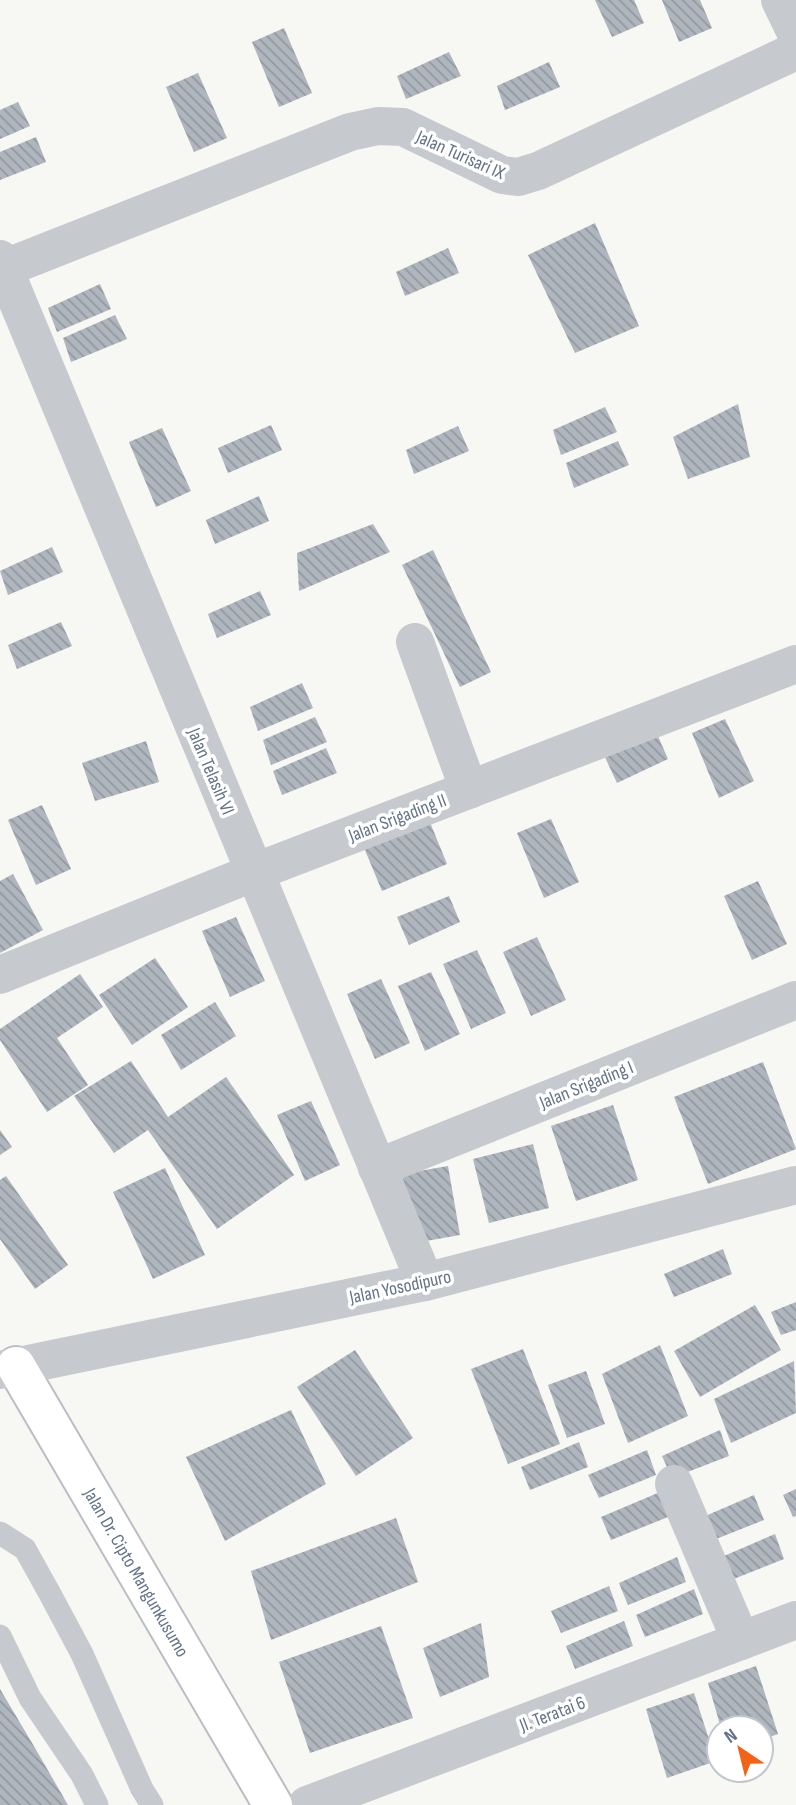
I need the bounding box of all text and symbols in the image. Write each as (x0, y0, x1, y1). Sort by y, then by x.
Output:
street label: Jalan Turisari IX (412, 125, 508, 185)
street label: Jalan Telasih VI (182, 724, 239, 818)
street label: Jalan Srigading II (344, 789, 450, 848)
street label: Jalan Srigading I (535, 1056, 637, 1115)
street label: Jalan Yosodipuro (347, 1266, 453, 1310)
street label: Jalan Dr. Cipto Mangunkusumo (77, 1483, 193, 1661)
street label: Jl. Teratai 6 (516, 1691, 589, 1738)
north arrow (705, 1714, 775, 1784)
text: N (720, 1724, 742, 1749)

